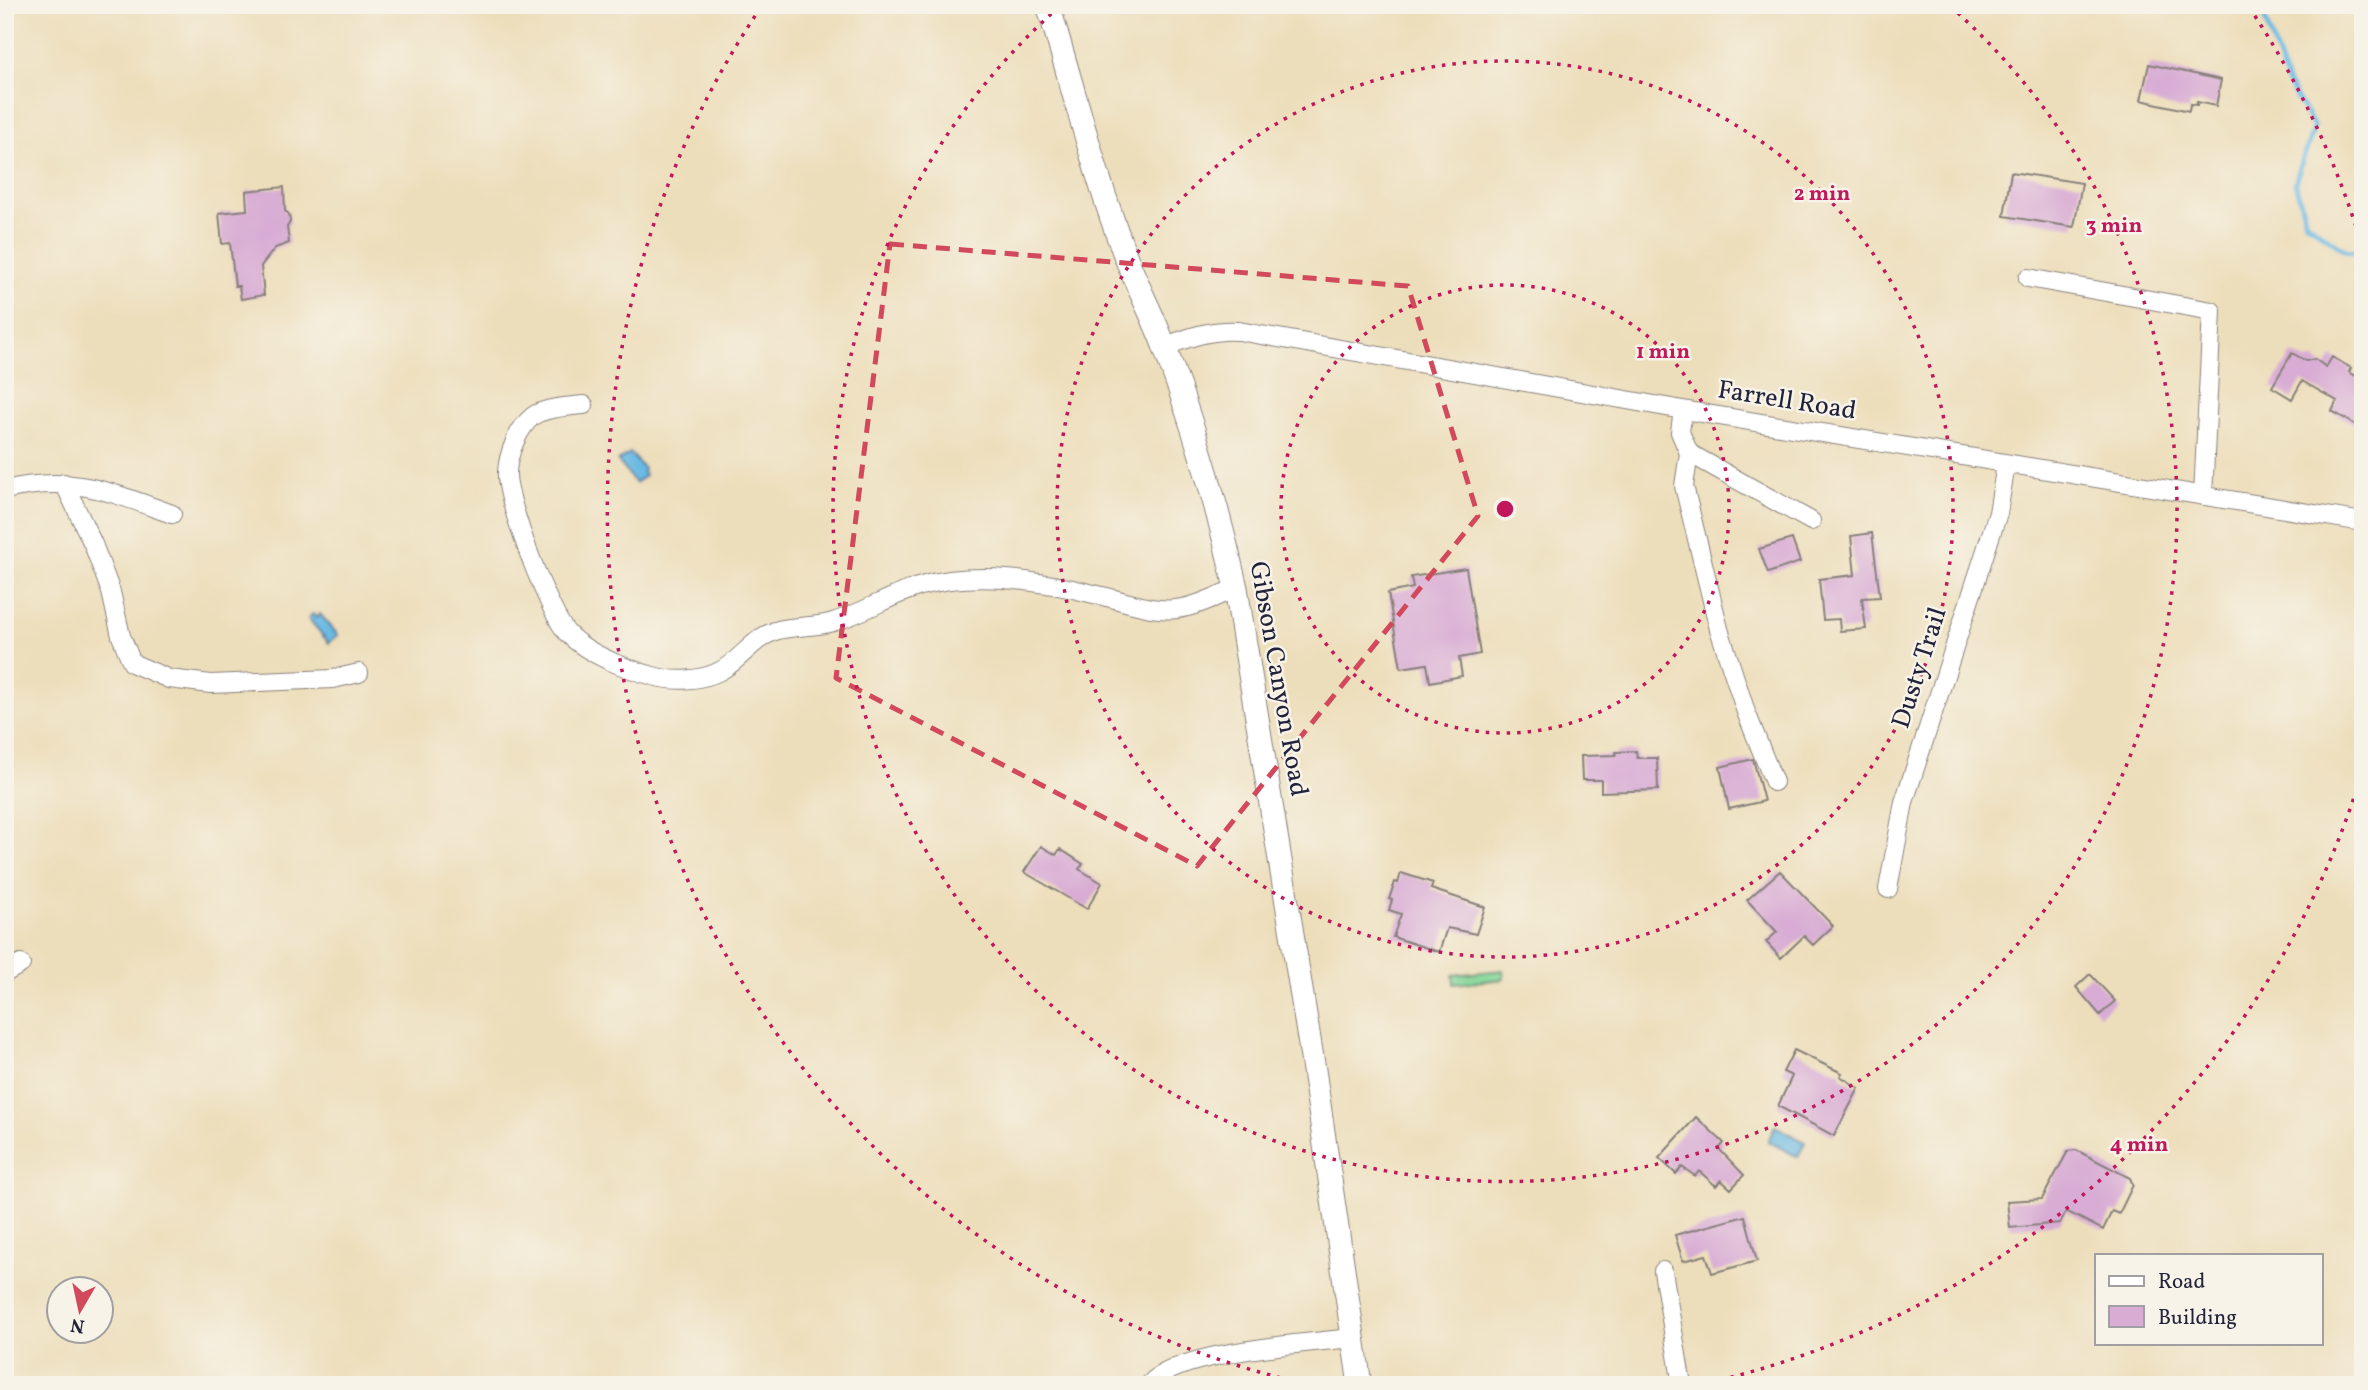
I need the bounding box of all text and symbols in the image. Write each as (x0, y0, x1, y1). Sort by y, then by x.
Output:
text: 2 min (1794, 180, 1850, 209)
text: 3 min (2086, 212, 2142, 241)
text: 1 min (1636, 338, 1690, 367)
street label: Farrell Road (1715, 372, 1859, 430)
centre of rings (1493, 497, 1517, 521)
street label: Gibson Canyon Road (1240, 559, 1316, 799)
street label: Dusty Trail (1884, 603, 1956, 733)
text: 4 min (2110, 1131, 2168, 1160)
legend (2095, 1254, 2322, 1344)
text: Road (2158, 1268, 2205, 1297)
north arrow (46, 1274, 116, 1344)
text: Building (2158, 1304, 2237, 1333)
text: N (69, 1311, 87, 1339)

